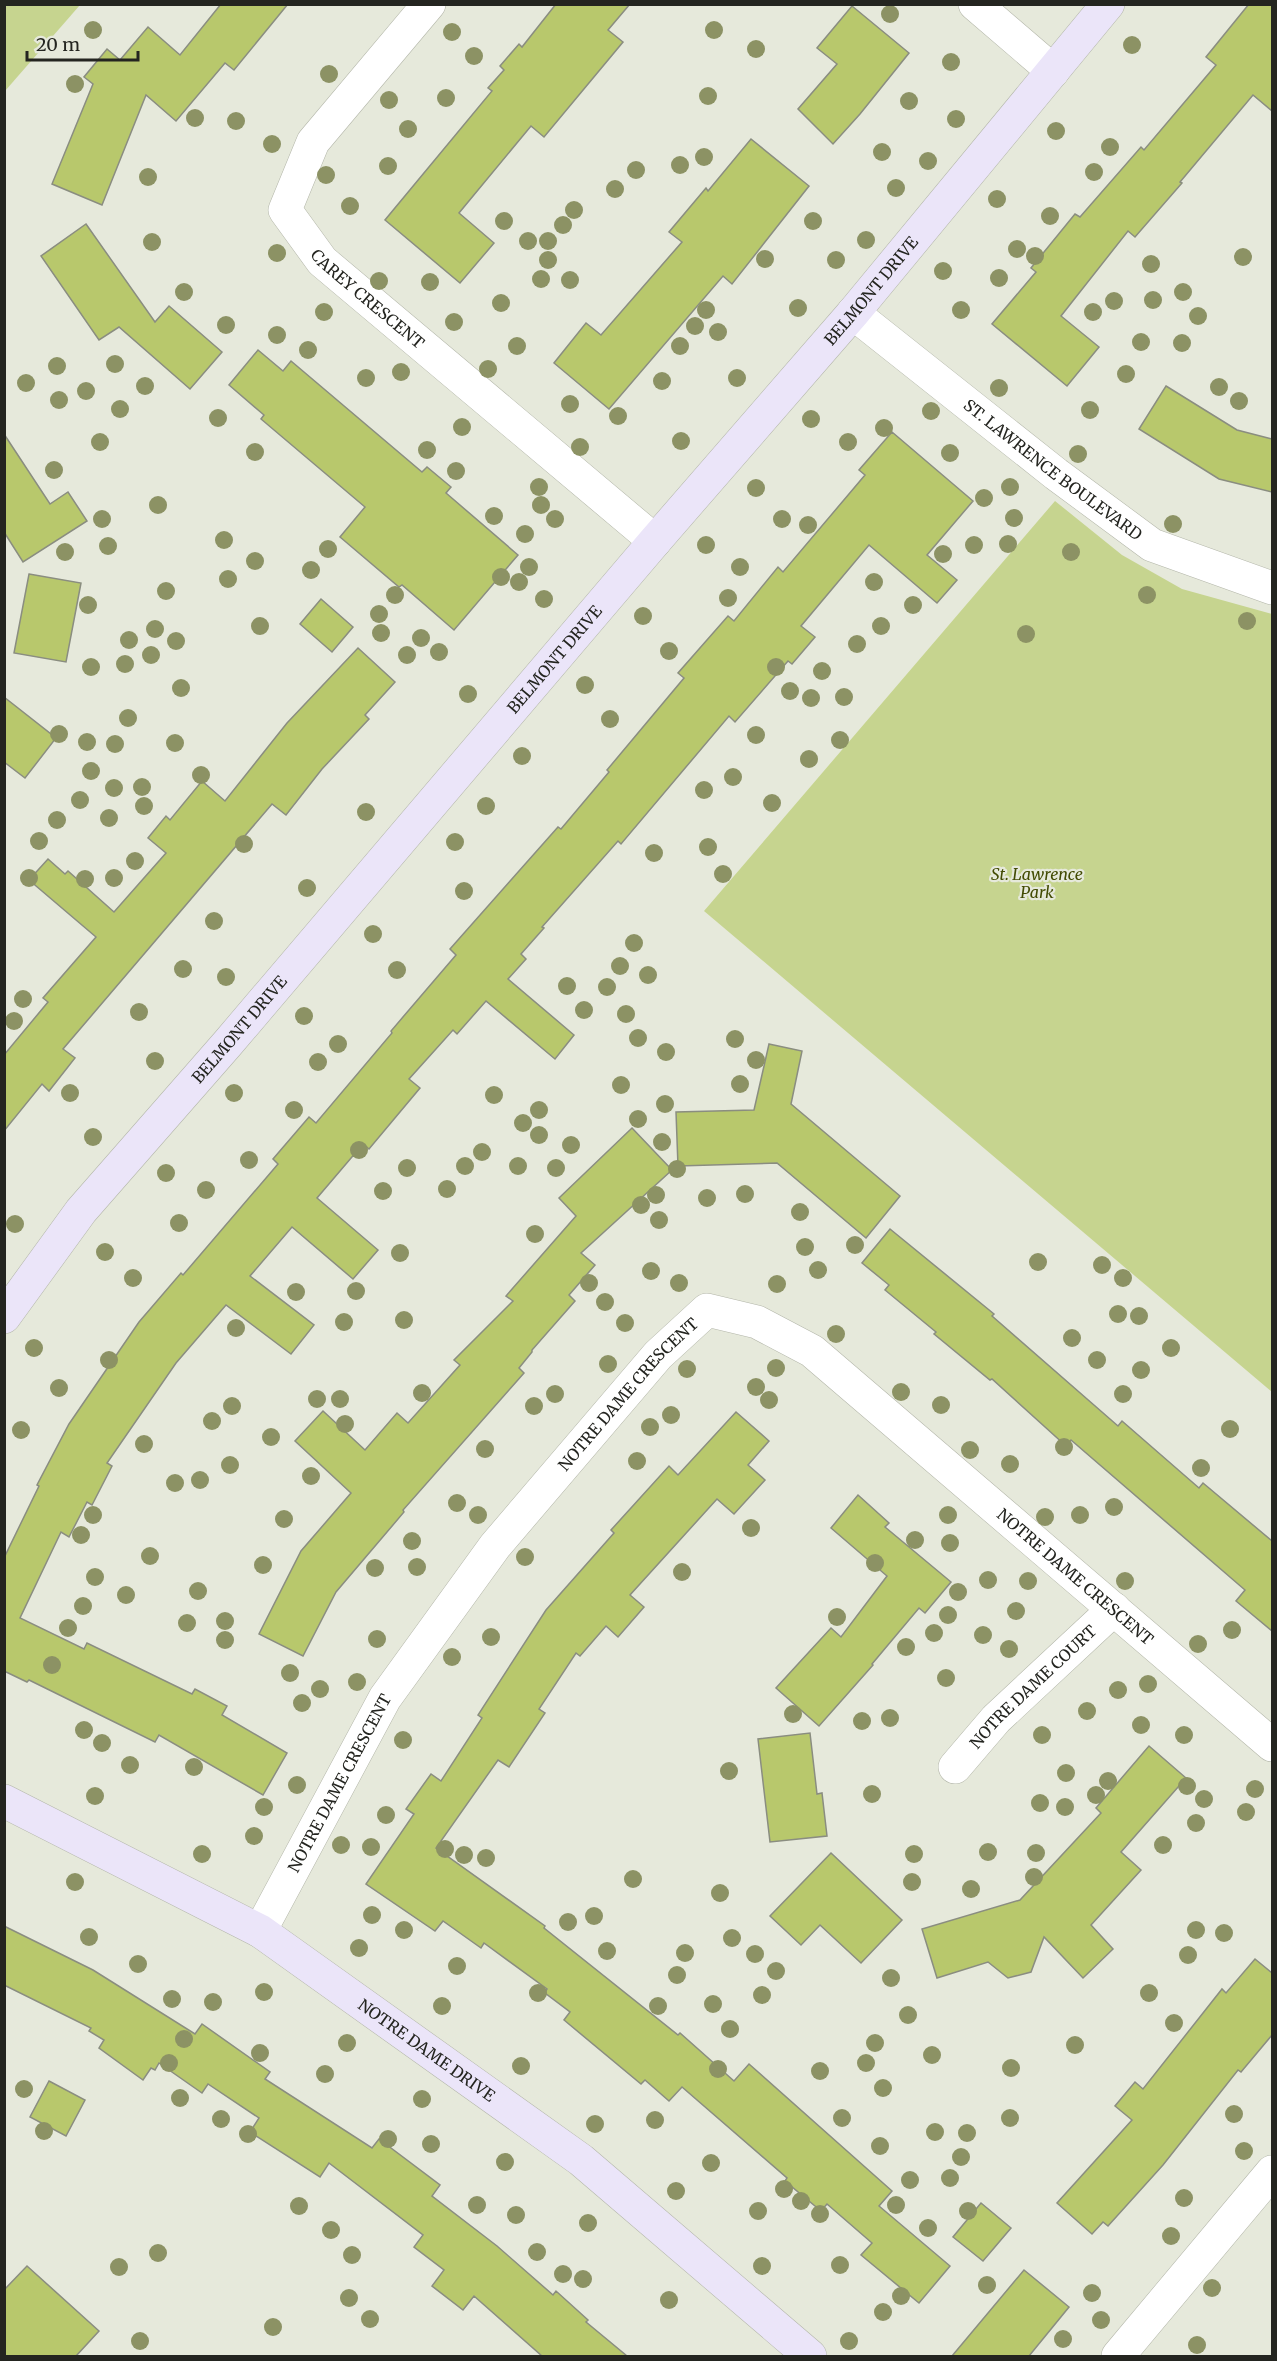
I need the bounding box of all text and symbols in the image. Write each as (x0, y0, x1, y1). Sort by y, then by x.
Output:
scale bar (27, 24, 138, 62)
text: 20 m (36, 33, 80, 56)
street label: BELMONT DRIVE (820, 232, 923, 349)
street label: CAREY CRESCENT (307, 245, 429, 353)
street label: ST. LAWRENCE BOULEVARD (960, 395, 1146, 544)
street label: BELMONT DRIVE (503, 601, 606, 717)
park label: St. Lawrence Park (991, 864, 1083, 902)
street label: BELMONT DRIVE (188, 971, 292, 1087)
street label: NOTRE DAME CRESCENT (554, 1313, 702, 1475)
street label: NOTRE DAME CRESCENT (993, 1504, 1158, 1649)
street label: NOTRE DAME COURT (965, 1621, 1100, 1753)
street label: NOTRE DAME CRESCENT (283, 1690, 395, 1876)
street label: NOTRE DAME DRIVE (354, 1994, 500, 2106)

